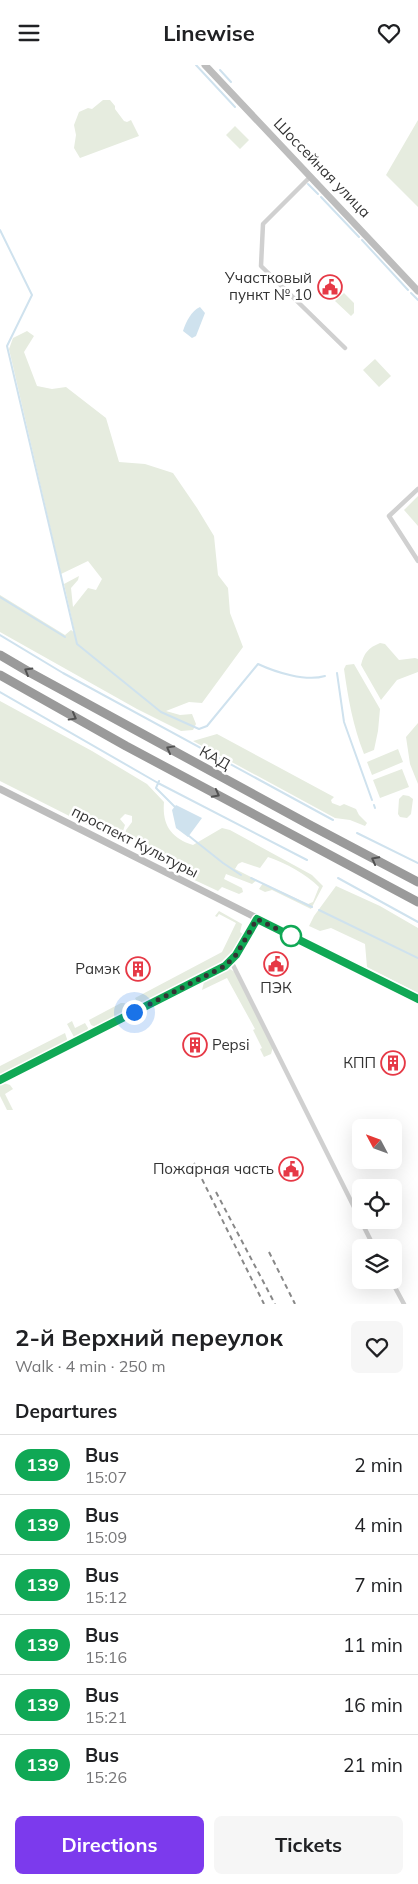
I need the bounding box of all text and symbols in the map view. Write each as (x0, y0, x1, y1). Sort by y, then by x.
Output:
icon: menu (15, 19, 43, 47)
text: Linewise (163, 19, 255, 47)
icon: heart (375, 19, 403, 47)
street label: Шоссейная улица (270, 114, 375, 221)
place label: Участковый пункт № 10 (224, 268, 312, 304)
public building icon: Участковый пункт № 10 (317, 274, 343, 300)
one-way arrow (24, 668, 33, 678)
one-way arrow (67, 711, 76, 721)
street label: КАД (196, 741, 234, 774)
one-way arrow (166, 746, 175, 756)
one-way arrow (210, 788, 219, 798)
street label: проспект Культуры (69, 801, 202, 882)
one-way arrow (371, 856, 380, 866)
unlabelled marker (280, 925, 302, 947)
public building icon: ПЭК (263, 951, 289, 977)
building icon: Рамэк (125, 956, 151, 982)
place label: Рамэк (75, 959, 121, 978)
place label: ПЭК (260, 978, 292, 997)
your location (122, 1000, 147, 1025)
building icon: Pepsi (182, 1032, 208, 1058)
place label: Pepsi (212, 1035, 250, 1054)
building icon: КПП (380, 1050, 406, 1076)
place label: КПП (343, 1053, 376, 1072)
north arrow (352, 1119, 402, 1169)
map controls (352, 1119, 402, 1289)
public building icon: Пожарная часть (278, 1156, 304, 1182)
place label: Пожарная часть (153, 1159, 274, 1178)
button: locate (352, 1179, 402, 1229)
button: layers (352, 1239, 402, 1289)
button: heart (351, 1321, 403, 1373)
text: 2-й Верхний переулок (15, 1322, 283, 1352)
text: Walk · 4 min · 250 m (15, 1356, 166, 1376)
text: Departures (15, 1399, 117, 1423)
text: Bus (85, 1443, 119, 1467)
text: 139 (26, 1453, 59, 1476)
text: 2 min (354, 1453, 403, 1477)
text: 15:07 (85, 1467, 127, 1487)
text: Bus (85, 1503, 119, 1527)
text: 139 (26, 1513, 59, 1536)
text: 4 min (354, 1513, 403, 1537)
text: 15:09 (85, 1527, 127, 1547)
text: Bus (85, 1563, 119, 1587)
text: 139 (26, 1573, 59, 1596)
text: 7 min (354, 1573, 403, 1597)
text: 15:12 (85, 1587, 127, 1607)
text: Bus (85, 1623, 119, 1647)
text: 139 (26, 1633, 59, 1656)
text: 11 min (343, 1633, 403, 1657)
text: 15:16 (85, 1647, 127, 1667)
text: Bus (85, 1683, 119, 1707)
text: 139 (26, 1693, 59, 1716)
text: 16 min (343, 1693, 403, 1717)
text: 15:21 (85, 1707, 127, 1727)
text: Bus (85, 1743, 119, 1767)
text: 139 (26, 1753, 59, 1776)
text: 21 min (343, 1753, 403, 1777)
text: 15:26 (85, 1767, 127, 1787)
button: Directions (15, 1816, 204, 1874)
button: Tickets (214, 1816, 403, 1874)

